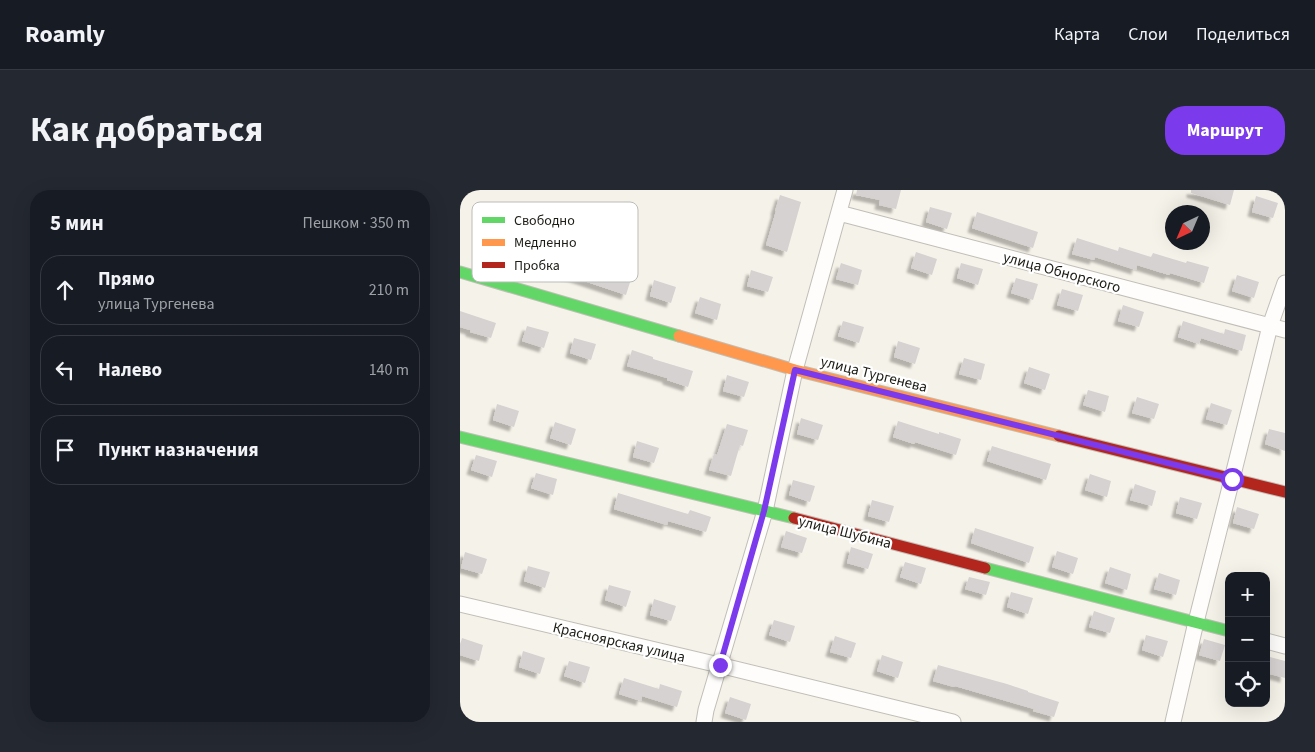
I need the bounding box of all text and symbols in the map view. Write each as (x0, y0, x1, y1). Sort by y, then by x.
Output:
text: Roamly (25, 17, 105, 52)
text: Карта (1054, 22, 1100, 47)
text: Слои (1128, 22, 1168, 47)
text: Поделиться (1196, 22, 1290, 47)
text: Как добраться (30, 105, 263, 155)
button: Маршрут (1165, 106, 1285, 155)
legend (472, 202, 638, 282)
north arrow (1165, 205, 1210, 250)
text: 5 мин (50, 208, 104, 238)
text: Свободно (514, 211, 575, 231)
text: Пешком · 350 m (303, 212, 410, 234)
text: Медленно (514, 233, 577, 253)
street label: улица Обнорского (1001, 247, 1123, 298)
text: Пробка (514, 256, 560, 276)
text: Прямо (98, 266, 155, 293)
icon: ahead (51, 276, 79, 304)
text: 210 m (369, 279, 409, 301)
text: улица Тургенева (98, 293, 215, 315)
street label: улица Тургенева (818, 351, 929, 398)
icon: left (51, 356, 79, 384)
text: Налево (98, 357, 162, 384)
text: 140 m (369, 359, 409, 381)
icon: arrive (51, 436, 79, 464)
text: Пункт назначения (98, 437, 259, 464)
route start (1221, 468, 1244, 491)
street label: улица Шубина (796, 511, 894, 554)
map controls (1225, 572, 1270, 707)
button: + (1225, 572, 1270, 617)
street label: Красноярская улица (551, 617, 687, 668)
button: − (1225, 617, 1270, 662)
route end (709, 654, 732, 677)
button: locate (1225, 662, 1270, 707)

